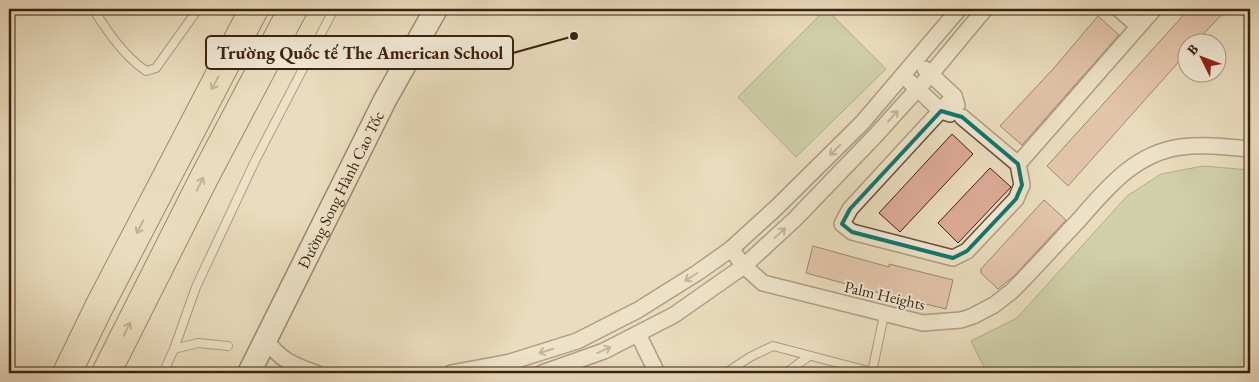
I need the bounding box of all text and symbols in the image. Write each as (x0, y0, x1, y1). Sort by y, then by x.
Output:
north arrow (1176, 32, 1226, 82)
callout: Trường Quốc tế The American School (206, 36, 513, 69)
text: B (1183, 40, 1202, 59)
text: Trường Quốc tế The American School (217, 41, 503, 64)
one-way arrow (210, 75, 219, 90)
street label: Đường Song Hành Cao Tốc (293, 107, 389, 272)
one-way arrow (887, 110, 899, 123)
one-way arrow (828, 144, 841, 156)
one-way arrow (195, 177, 205, 192)
one-way arrow (135, 219, 144, 234)
one-way arrow (773, 227, 786, 239)
one-way arrow (684, 272, 698, 282)
street label: Palm Heights (842, 276, 927, 315)
one-way arrow (122, 322, 132, 337)
one-way arrow (596, 345, 611, 355)
one-way arrow (539, 346, 555, 356)

